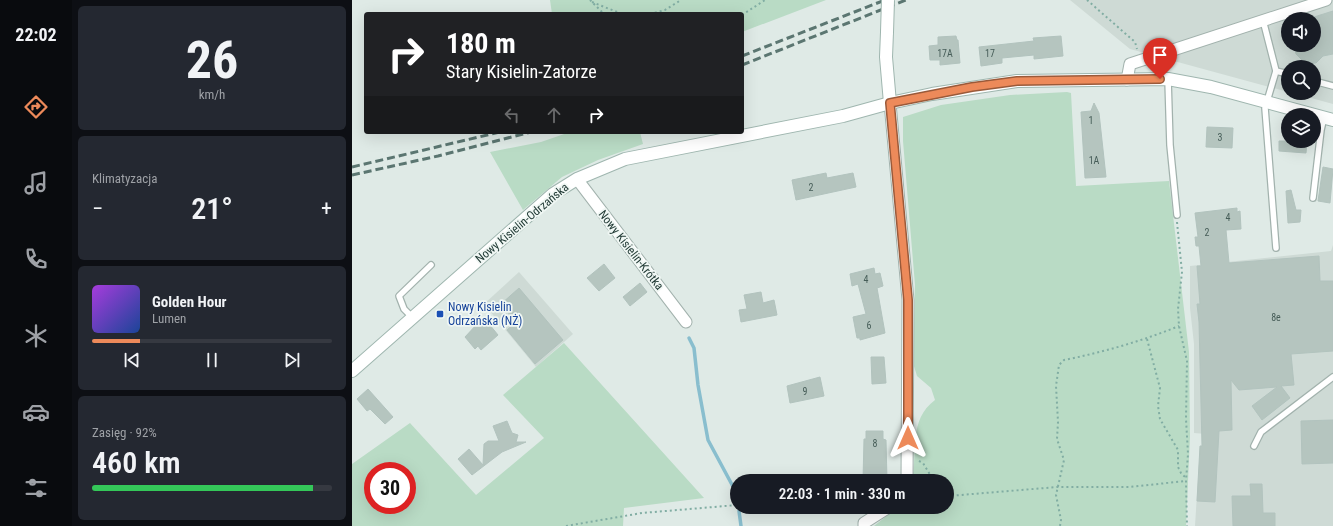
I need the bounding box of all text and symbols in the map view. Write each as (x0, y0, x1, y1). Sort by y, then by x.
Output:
map controls (1281, 12, 1321, 148)
button: sound (1281, 12, 1321, 52)
text: 22:02 (15, 24, 57, 45)
text: 180 m (446, 27, 516, 60)
icon: right (380, 28, 432, 80)
text: 26 (186, 30, 238, 91)
pin (1143, 38, 1177, 79)
icon: arrive (1149, 44, 1171, 66)
house number: 17A (937, 48, 953, 59)
house number: 17 (985, 48, 995, 59)
button: search (1281, 60, 1321, 100)
text: Stary Kisielin-Zatorze (446, 61, 597, 82)
text: km/h (199, 87, 225, 102)
icon: directions (22, 93, 50, 121)
icon: left (501, 104, 523, 126)
icon: ahead (543, 104, 565, 126)
icon: right (585, 104, 607, 126)
button: layers (1281, 108, 1321, 148)
house number: 1 (1089, 115, 1093, 126)
house number: 3 (1218, 132, 1223, 143)
house number: 1A (1089, 155, 1100, 166)
icon: music (22, 169, 50, 197)
text: Klimatyzacja (92, 171, 157, 186)
street label: Nowy Kisielin-Odrzańska (473, 180, 571, 266)
house number: 2 (809, 182, 814, 193)
text: 21° (191, 191, 233, 226)
text: − (92, 196, 103, 221)
text: + (321, 196, 332, 221)
street label: Nowy Kisielin-Krótka (596, 207, 667, 293)
house number: 4 (1226, 212, 1231, 223)
house number: 2 (1205, 227, 1210, 238)
icon: phone (22, 245, 50, 273)
house number: 4 (864, 274, 869, 285)
text: Golden Hour (152, 293, 227, 311)
place label: Nowy Kisielin Odrzańska (NŻ) (448, 300, 522, 328)
marker: Nowy Kisielin Odrzańska (NŻ) (435, 309, 445, 319)
text: Lumen (152, 311, 186, 326)
house number: 8e (1271, 312, 1281, 323)
house number: 6 (867, 320, 872, 331)
icon: climate (22, 322, 50, 350)
icon: previous (121, 349, 143, 371)
icon: pause (201, 349, 223, 371)
icon: next (281, 349, 303, 371)
house number: 9 (803, 386, 808, 397)
icon: car (22, 398, 50, 426)
position arrow (887, 417, 929, 459)
text: Zasięg · 92% (92, 425, 157, 440)
house number: 8 (873, 438, 878, 449)
text: 460 km (92, 445, 181, 480)
speed limit sign: 30 (364, 462, 416, 514)
icon: filters (22, 474, 50, 502)
text: 22:03 · 1 min · 330 m (779, 485, 905, 503)

